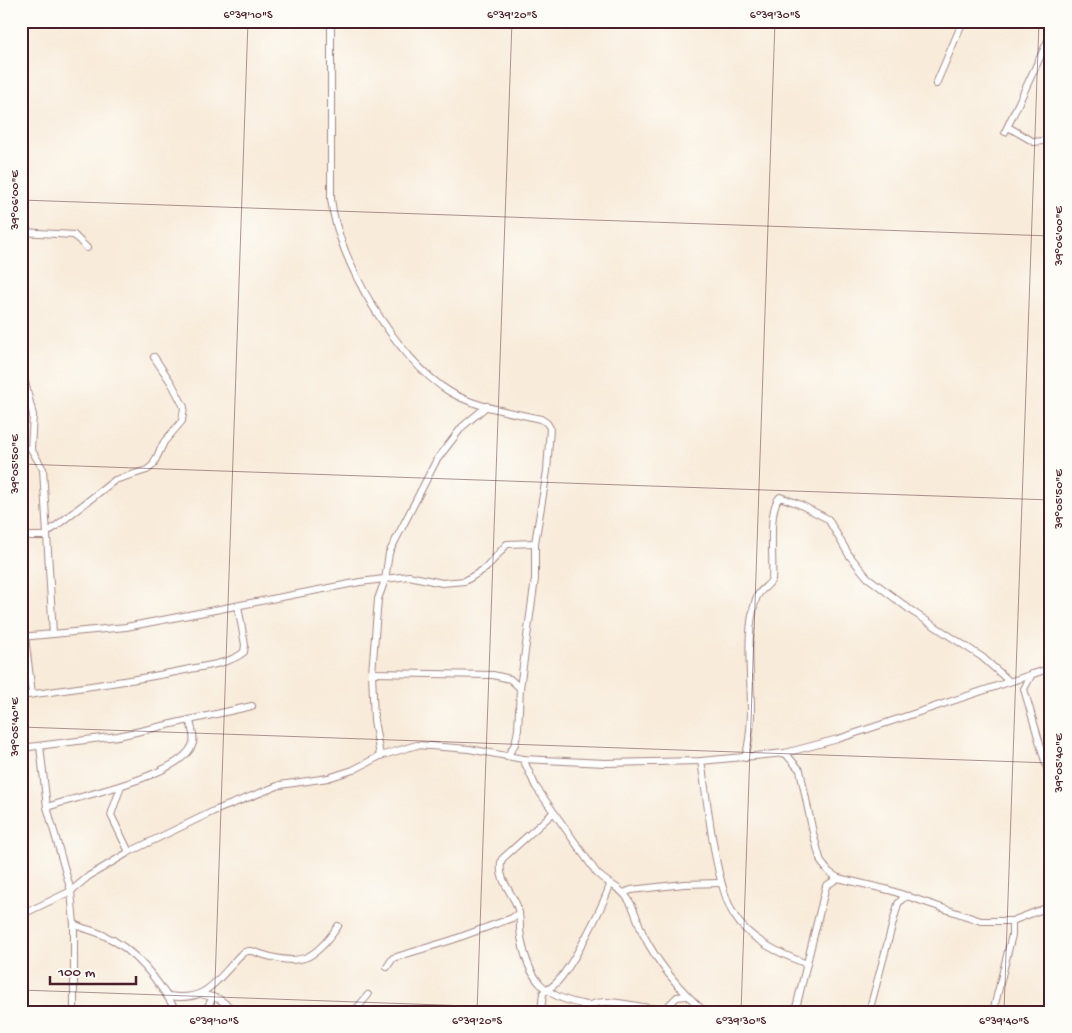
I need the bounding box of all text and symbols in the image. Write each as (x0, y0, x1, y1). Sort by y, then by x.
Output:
text: 6°39'10"S (224, 9, 273, 23)
text: 6°39'20"S (487, 9, 537, 23)
text: 6°39'30"S (750, 9, 801, 23)
text: 39°06'00"E (9, 170, 23, 231)
text: 39°06'00"E (1053, 206, 1067, 267)
text: 39°05'50"E (9, 434, 23, 495)
text: 39°05'50"E (1053, 469, 1067, 530)
text: 39°05'40"E (9, 697, 23, 757)
text: 39°05'40"E (1053, 733, 1067, 793)
scale bar (50, 953, 136, 985)
text: 100 m (57, 964, 96, 982)
text: 6°39'10"S (190, 1015, 239, 1029)
text: 6°39'20"S (452, 1015, 502, 1029)
text: 6°39'30"S (716, 1015, 767, 1029)
text: 6°39'40"S (979, 1015, 1029, 1029)

